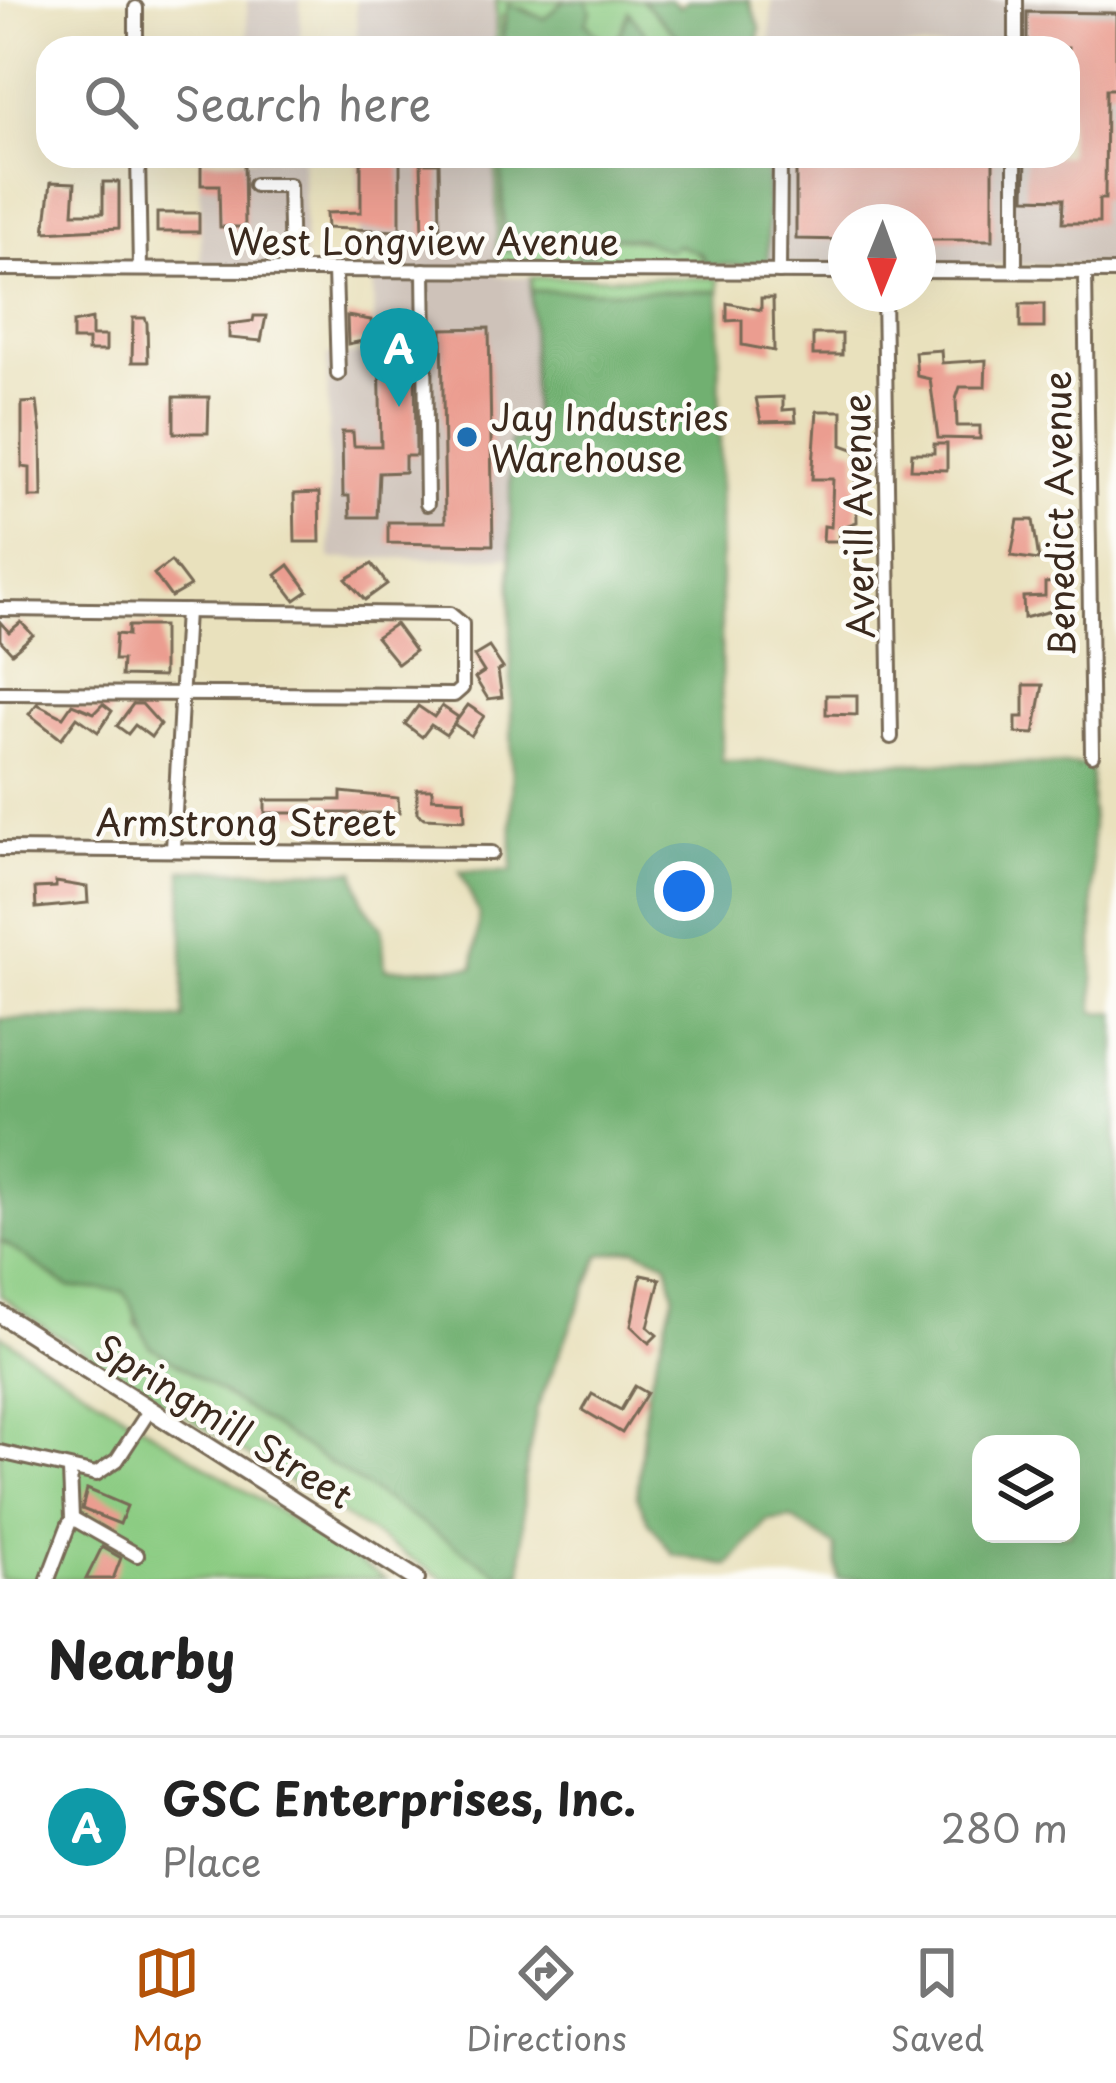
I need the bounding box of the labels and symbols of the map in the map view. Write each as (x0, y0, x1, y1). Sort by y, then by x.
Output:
north arrow (828, 204, 936, 312)
street label: West Longview Avenue (227, 213, 619, 267)
pin: A (360, 308, 438, 407)
street label: Benedict Avenue (1029, 370, 1087, 658)
place label: Jay Industries Warehouse (491, 389, 729, 484)
street label: Averill Avenue (828, 393, 886, 639)
marker: Jay Industries Warehouse (454, 424, 480, 450)
street label: Armstrong Street (96, 794, 397, 848)
your location (654, 861, 714, 921)
street label: Springmill Street (86, 1319, 364, 1521)

